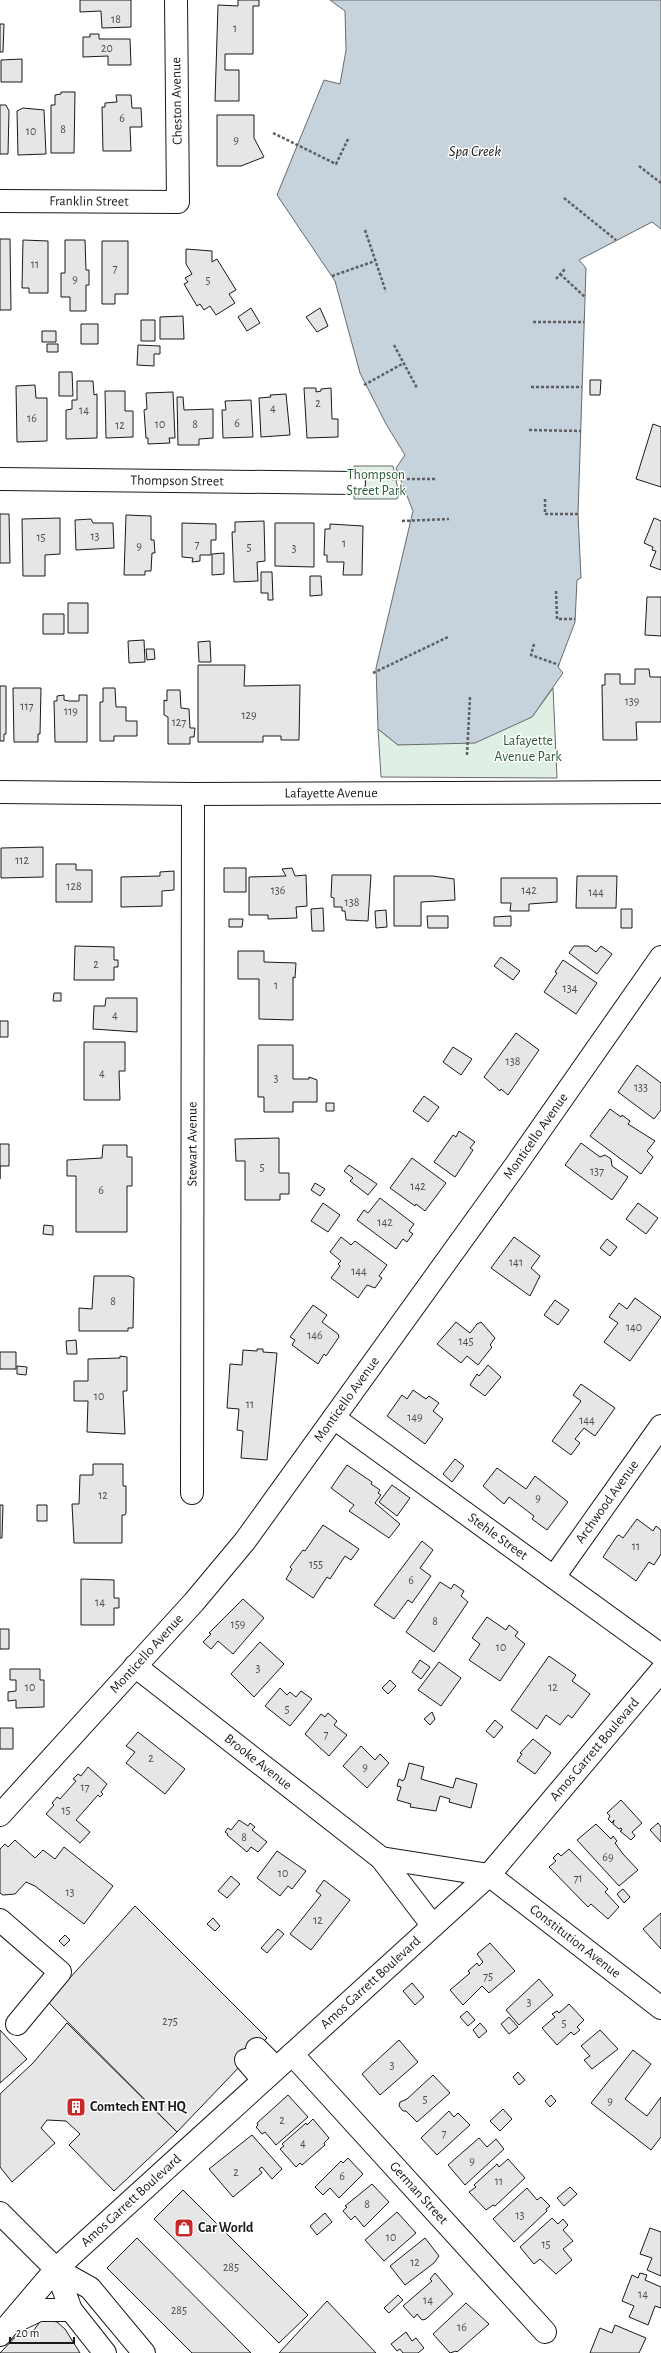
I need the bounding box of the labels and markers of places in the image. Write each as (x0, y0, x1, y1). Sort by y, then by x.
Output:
building icon: Comtech ENT HQ (65, 2096, 87, 2118)
place label: Comtech ENT HQ (90, 2100, 188, 2114)
shop icon: Car World (173, 2217, 195, 2239)
place label: Car World (198, 2221, 254, 2235)

